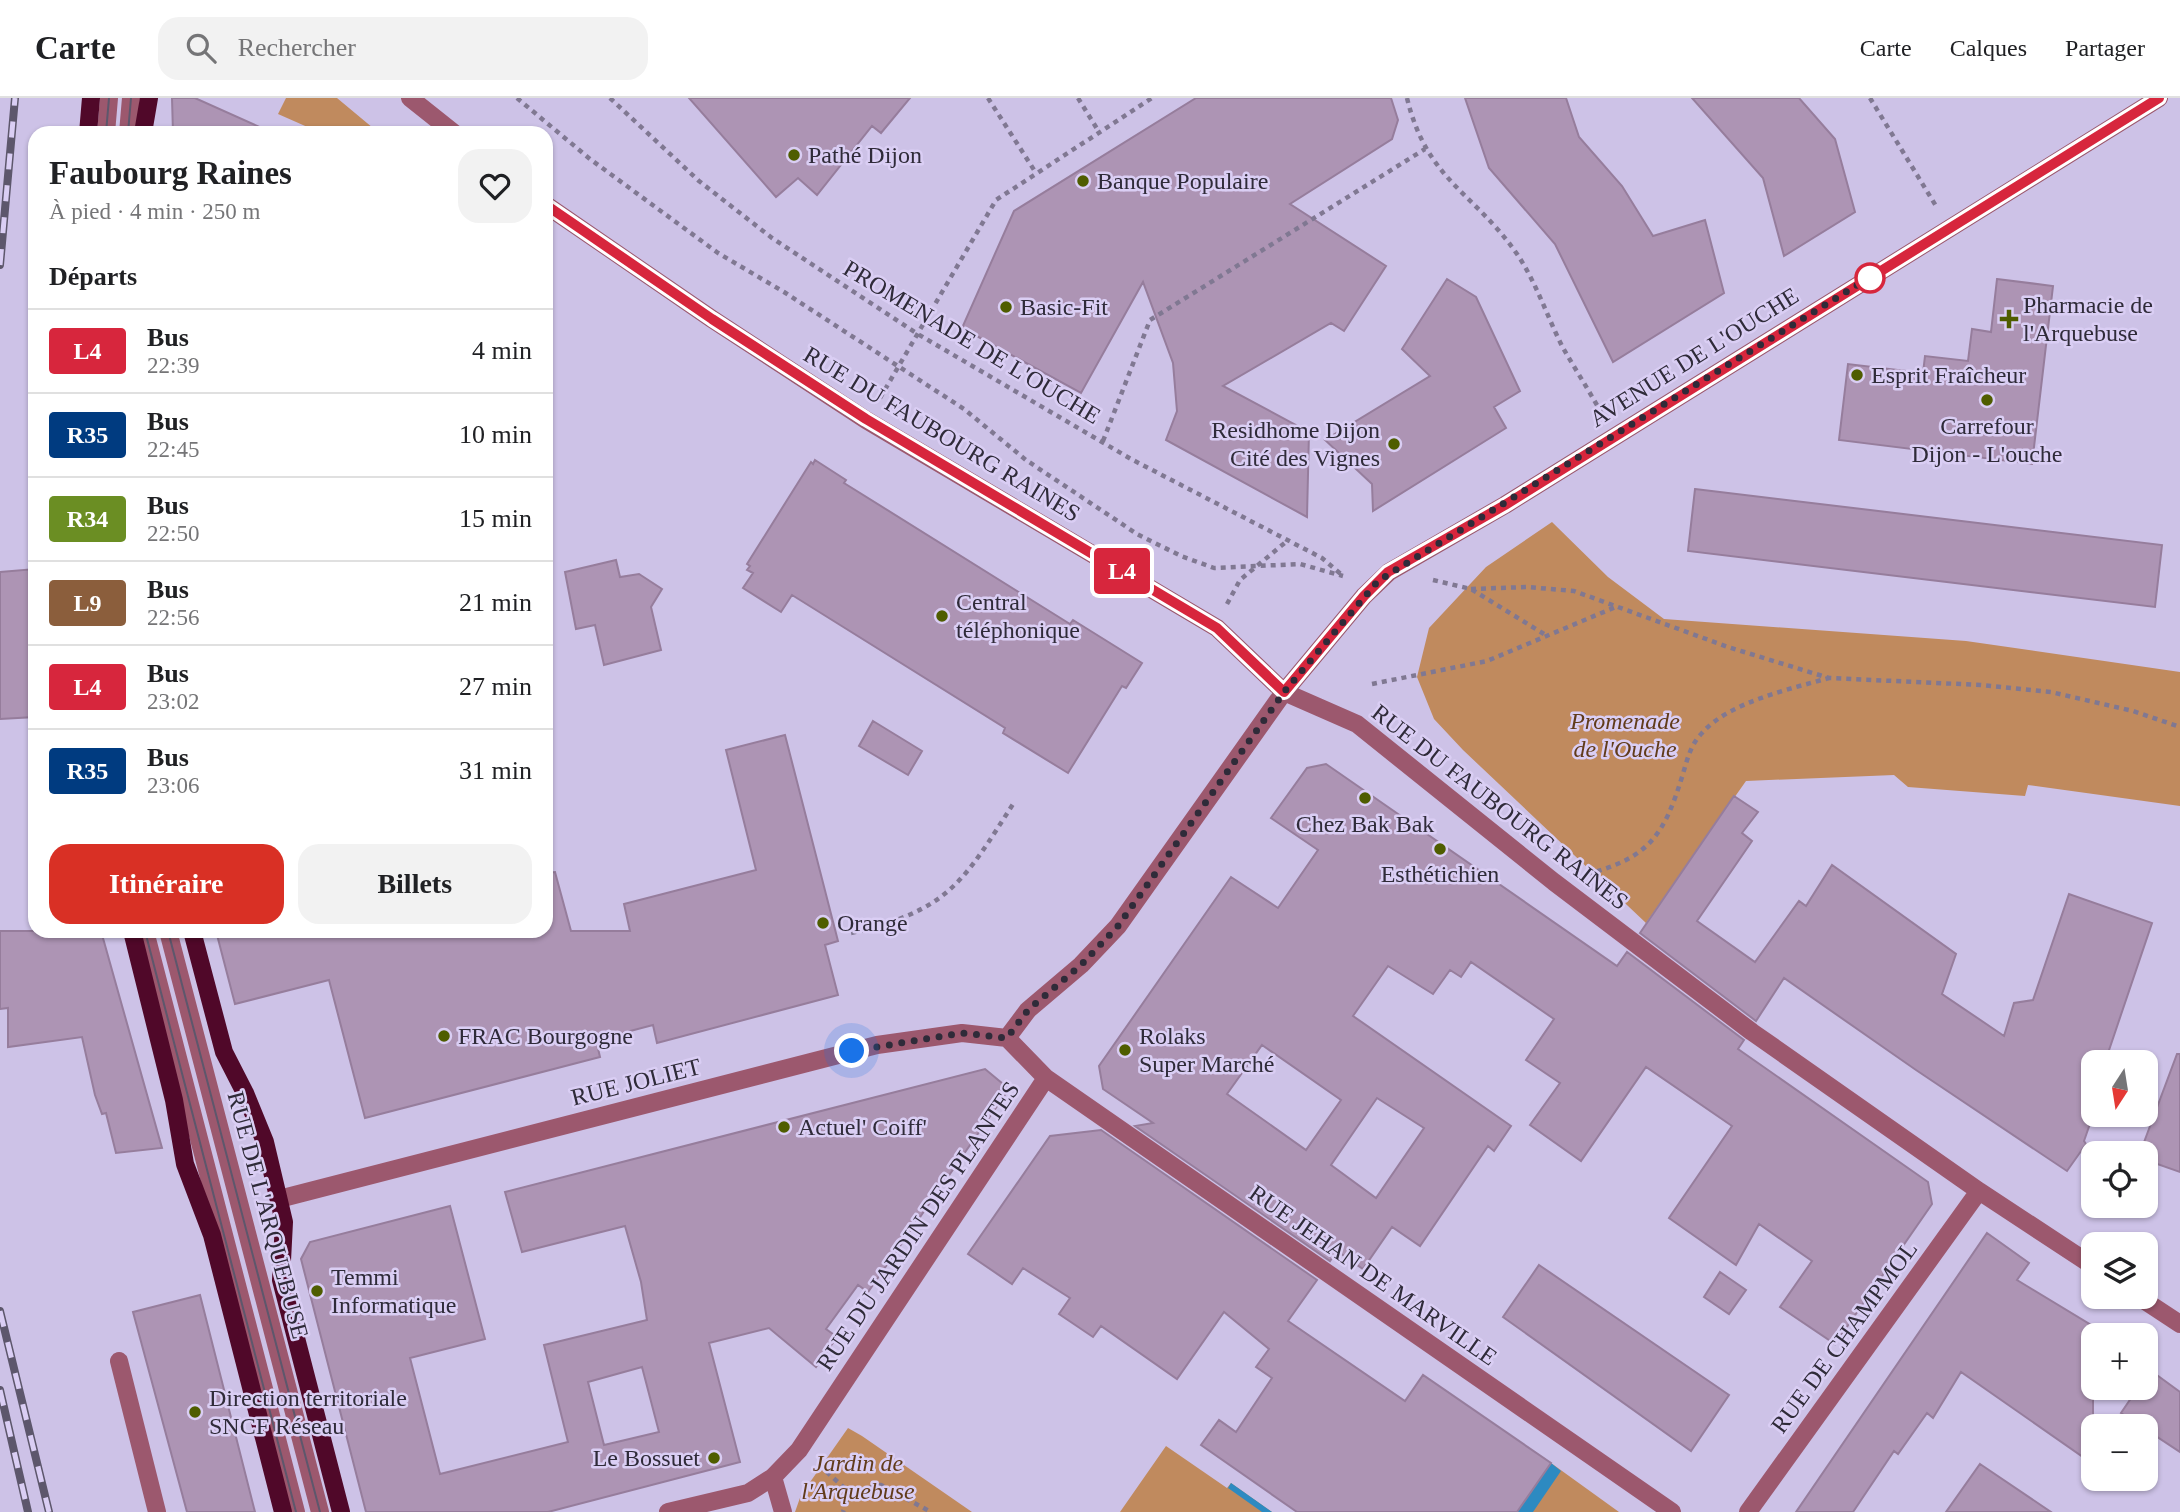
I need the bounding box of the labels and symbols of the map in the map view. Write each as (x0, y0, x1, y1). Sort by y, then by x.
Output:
place label: Pathé Dijon (808, 142, 922, 168)
marker: Pathé Dijon (786, 147, 802, 163)
place label: Banque Populaire (1097, 168, 1268, 194)
marker: Banque Populaire (1075, 173, 1091, 189)
street label: PROMENADE DE L'OUCHE (839, 255, 1105, 429)
unlabelled marker (1855, 263, 1885, 293)
street label: AVENUE DE L'OUCHE (1585, 282, 1803, 432)
place label: Pharmacie de l'Arquebuse (2023, 292, 2153, 346)
place label: Basic-Fit (1020, 294, 1108, 320)
marker: Basic-Fit (998, 299, 1014, 315)
marker: Pharmacie de l'Arquebuse (2001, 311, 2017, 327)
street label: RUE DU FAUBOURG RAINES (799, 341, 1085, 527)
place label: Esprit Fraîcheur (1871, 362, 2026, 388)
marker: Esprit Fraîcheur (1849, 367, 1865, 383)
marker: Carrefour Dijon - L'ouche (1979, 392, 1995, 408)
place label: Carrefour Dijon - L'ouche (1912, 413, 2062, 467)
place label: Residhome Dijon Cité des Vignes (1211, 417, 1380, 471)
marker: Residhome Dijon Cité des Vignes (1386, 436, 1402, 452)
line badge: L4 (1090, 548, 1154, 594)
place label: Central téléphonique (956, 589, 1080, 643)
marker: Central téléphonique (934, 608, 950, 624)
street label: RUE DU FAUBOURG RAINES (1367, 699, 1633, 915)
park label: Promenade de l'Ouche (1569, 708, 1680, 762)
marker: Chez Bak Bak (1357, 790, 1373, 806)
place label: Chez Bak Bak (1296, 811, 1434, 837)
marker: Esthétichien (1432, 841, 1448, 857)
place label: Esthétichien (1381, 861, 1499, 887)
place label: Orange (837, 910, 908, 936)
marker: Orange (815, 915, 831, 931)
place label: FRAC Bourgogne (458, 1023, 633, 1049)
place label: Rolaks Super Marché (1139, 1023, 1274, 1077)
marker: FRAC Bourgogne (436, 1028, 452, 1044)
your location (834, 1033, 869, 1068)
marker: Rolaks Super Marché (1117, 1042, 1133, 1058)
north arrow (2081, 1050, 2158, 1127)
street label: RUE JOLIET (568, 1053, 704, 1111)
street label: RUE DU JARDIN DES PLANTES (811, 1077, 1025, 1375)
street label: RUE DE L'ARQUEBUSE (222, 1088, 314, 1342)
place label: Actuel' Coiff' (798, 1114, 927, 1140)
marker: Actuel' Coiff' (776, 1119, 792, 1135)
street label: RUE JEHAN DE MARVILLE (1244, 1179, 1502, 1371)
street label: RUE DE CHAMPMOL (1766, 1236, 1922, 1438)
place label: Temmi Informatique (331, 1264, 456, 1318)
marker: Temmi Informatique (309, 1283, 325, 1299)
place label: Direction territoriale SNCF Réseau (209, 1385, 407, 1439)
marker: Direction territoriale SNCF Réseau (187, 1404, 203, 1420)
place label: Le Bossuet (593, 1445, 700, 1471)
marker: Le Bossuet (706, 1450, 722, 1466)
park label: Jardin de l'Arquebuse (801, 1450, 915, 1504)

